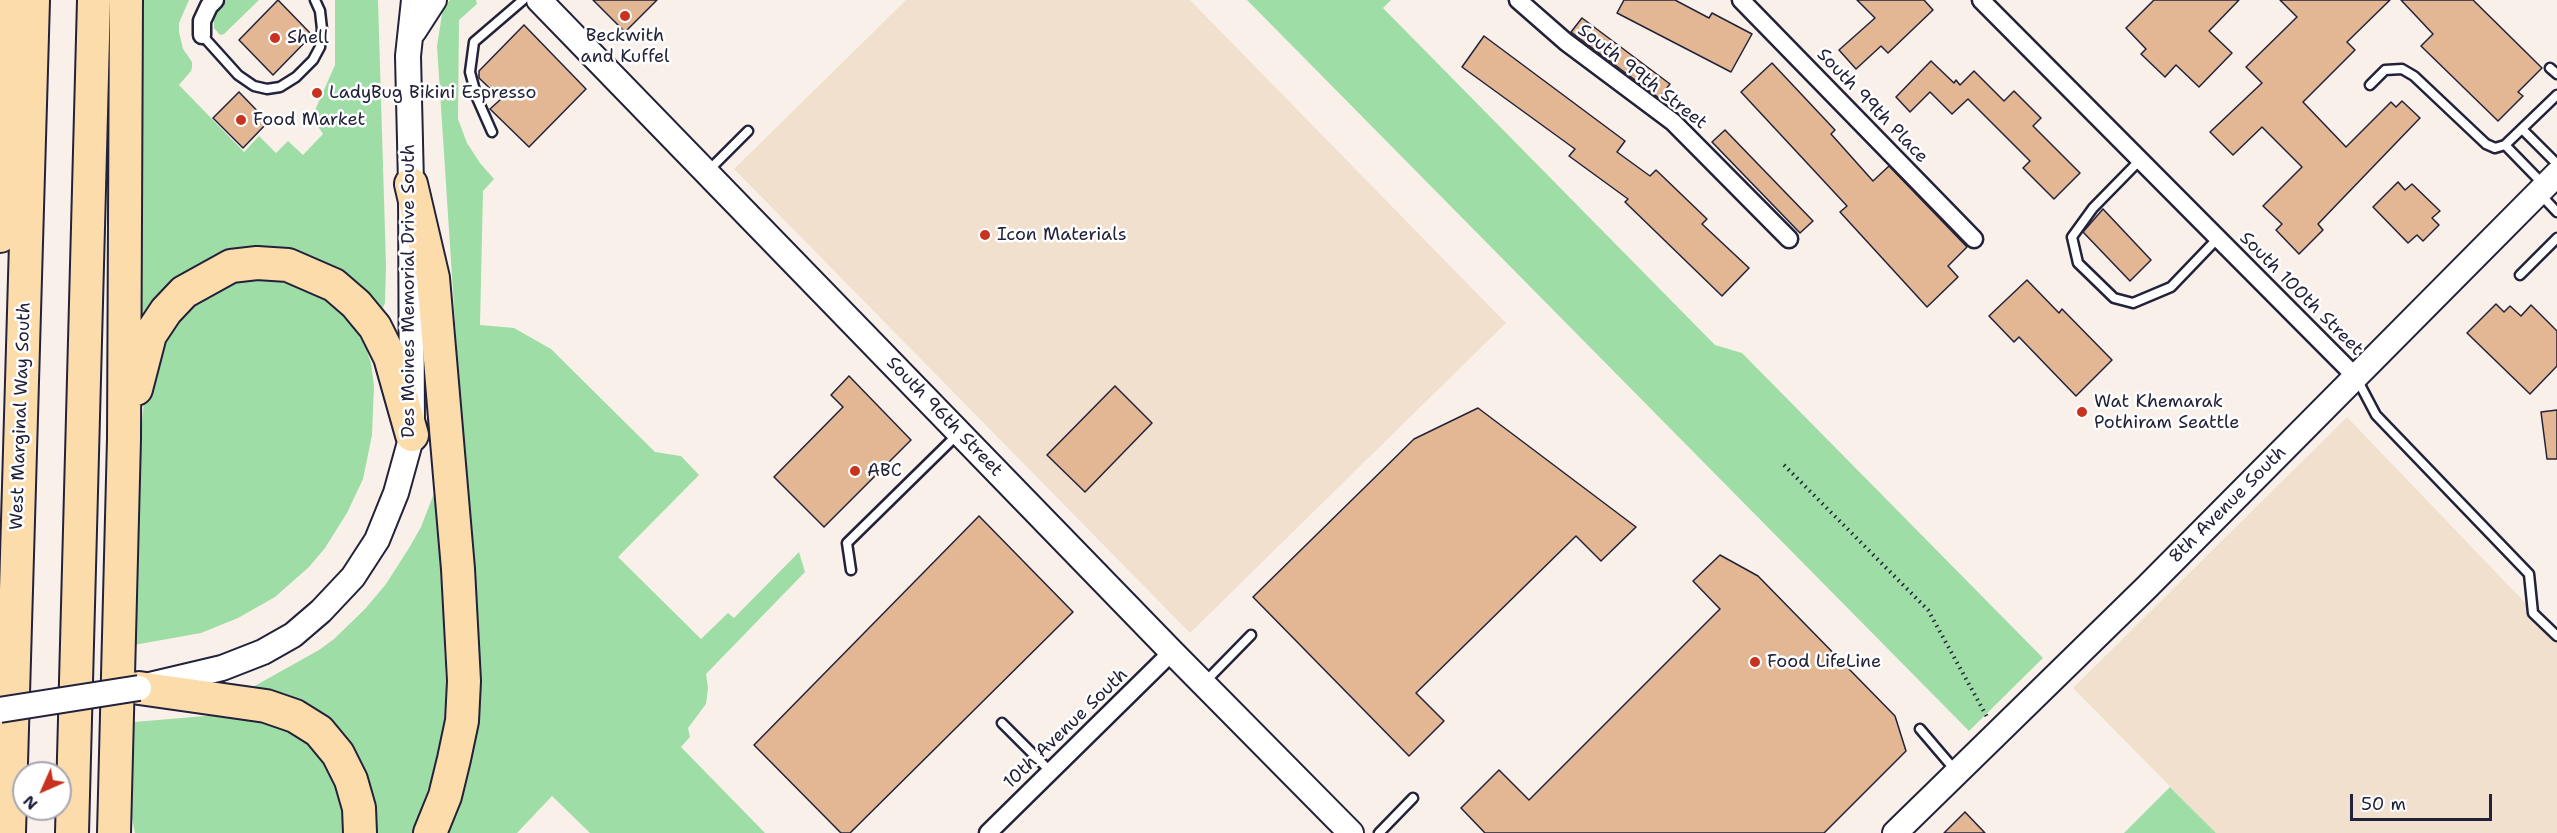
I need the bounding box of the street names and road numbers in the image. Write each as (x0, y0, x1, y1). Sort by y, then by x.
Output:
street label: South 99th Street (1573, 20, 1711, 134)
street label: South 99th Place (1812, 44, 1932, 168)
street label: Des Moines Memorial Drive South (398, 144, 420, 438)
street label: South 100th Street (2235, 228, 2367, 360)
street label: West Marginal Way South (6, 302, 36, 530)
street label: South 96th Street (881, 353, 1007, 481)
street label: 8th Avenue South (2165, 442, 2291, 568)
street label: 10th Avenue South (1000, 664, 1132, 794)

